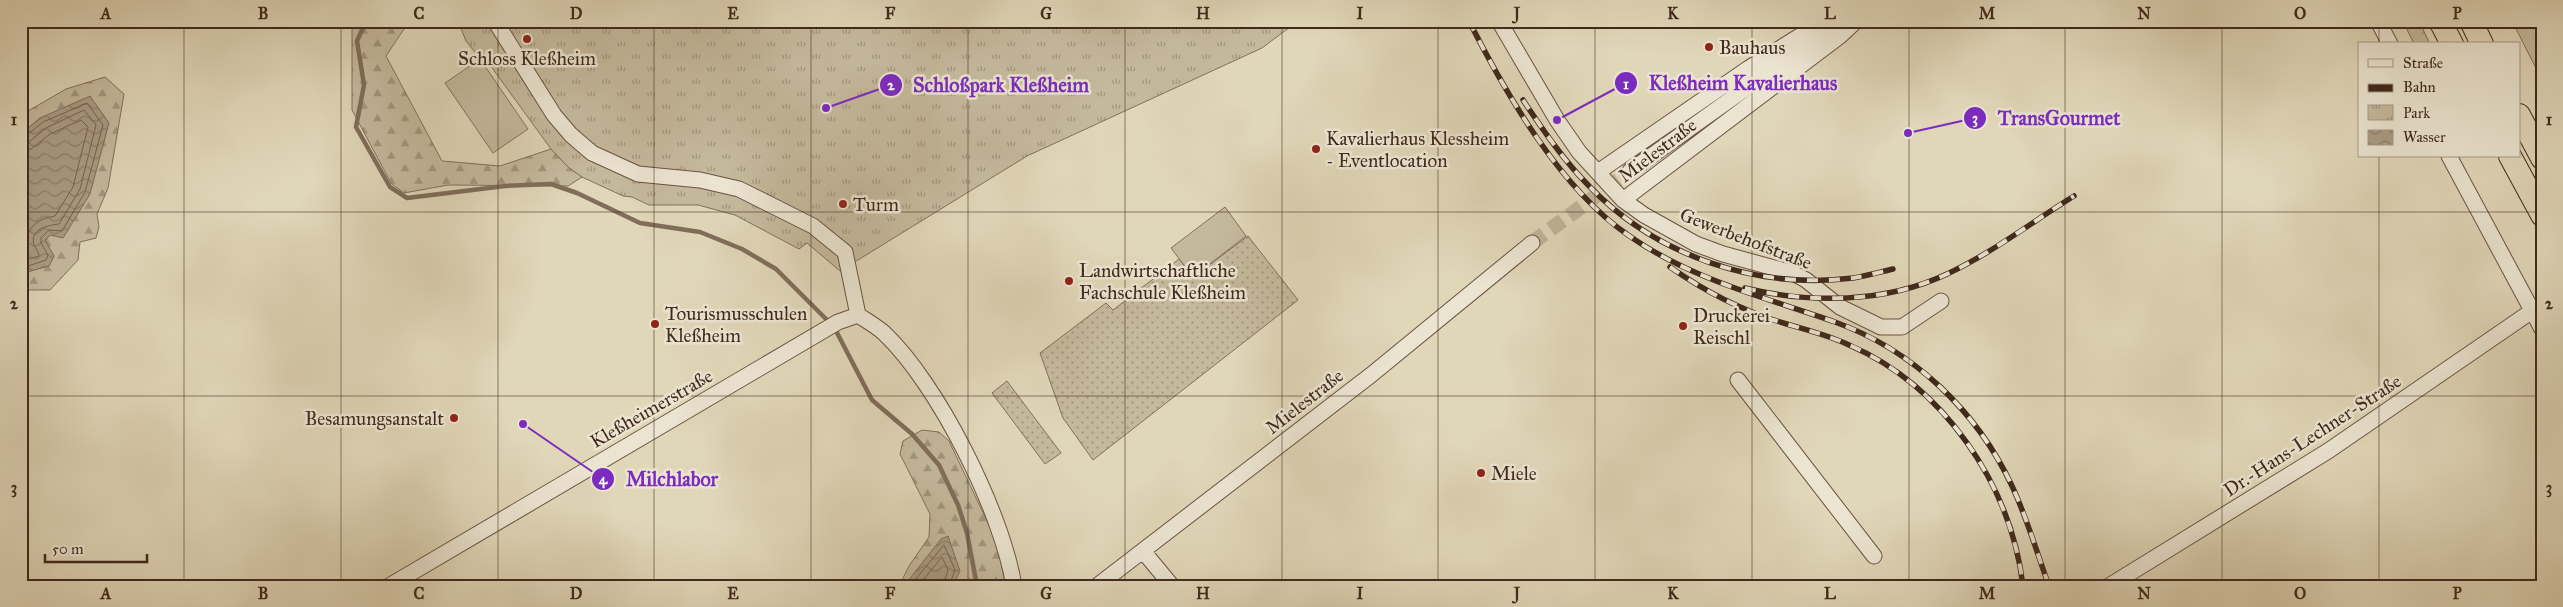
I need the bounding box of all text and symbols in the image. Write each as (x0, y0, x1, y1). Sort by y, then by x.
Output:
text: A (100, 4, 112, 23)
text: B (258, 4, 268, 23)
text: C (414, 4, 425, 23)
text: D (570, 4, 583, 23)
text: E (727, 4, 739, 23)
text: F (885, 4, 896, 23)
text: G (1040, 4, 1052, 23)
text: H (1196, 4, 1210, 23)
text: I (1357, 4, 1364, 23)
text: J (1512, 4, 1521, 24)
text: K (1667, 4, 1679, 23)
text: L (1824, 4, 1836, 23)
text: M (1979, 4, 1996, 23)
text: N (2137, 4, 2151, 23)
text: O (2294, 4, 2306, 23)
text: P (2452, 4, 2462, 23)
marker: Schloss Kleßheim (521, 33, 533, 45)
place label: Bauhaus (1719, 36, 1785, 59)
marker: Bauhaus (1703, 41, 1715, 53)
legend (2358, 42, 2520, 158)
place label: Schloss Kleßheim (458, 47, 596, 70)
text: Straße (2403, 54, 2443, 72)
callout: Kleßheim Kavalierhaus (1614, 66, 1848, 101)
callout: Schloßpark Kleßheim (878, 67, 1099, 102)
text: Kleßheim Kavalierhaus (1649, 71, 1838, 95)
text: Schloßpark Kleßheim (913, 73, 1089, 98)
text: 1 (1623, 75, 1629, 93)
text: 2 (887, 76, 895, 94)
text: Bahn (2403, 78, 2436, 96)
callout: TransGourmet (1963, 101, 2130, 136)
text: Park (2403, 104, 2430, 122)
text: TransGourmet (1997, 106, 2121, 130)
text: 3 (1972, 109, 1978, 128)
text: 1 (11, 110, 18, 129)
text: 1 (2546, 110, 2553, 129)
street label: Mielestraße (1614, 113, 1701, 187)
place label: Kavalierhaus Klessheim - Eventlocation (1326, 127, 1509, 172)
text: Wasser (2403, 128, 2446, 146)
marker: Kavalierhaus Klessheim - Eventlocation (1310, 143, 1322, 155)
place label: Turm (853, 193, 899, 216)
marker: Turm (837, 198, 849, 210)
street label: Gewerbehofstraße (1677, 203, 1815, 274)
place label: Landwirtschaftliche Fachschule Kleßheim (1079, 259, 1246, 304)
marker: Landwirtschaftliche Fachschule Kleßheim (1063, 275, 1075, 287)
text: 2 (10, 294, 19, 313)
text: 2 (2545, 294, 2554, 313)
place label: Tourismusschulen Kleßheim (665, 302, 807, 347)
place label: Druckerei Reischl (1693, 304, 1770, 349)
marker: Tourismusschulen Kleßheim (649, 318, 661, 330)
marker: Druckerei Reischl (1677, 320, 1689, 332)
street label: Kleßheimerstraße (586, 364, 717, 453)
street label: Mielestraße (1261, 364, 1348, 439)
street label: Dr.-Hans-Lechner-Straße (2219, 369, 2405, 501)
place label: Besamungsanstalt (305, 407, 444, 431)
marker: Besamungsanstalt (448, 412, 460, 424)
callout: Milchlabor (590, 461, 728, 496)
place label: Miele (1491, 462, 1537, 485)
text: Milchlabor (626, 467, 719, 491)
marker: Miele (1475, 467, 1487, 479)
text: 4 (599, 470, 608, 489)
text: 3 (11, 478, 17, 498)
text: 3 (2546, 478, 2552, 498)
scale bar (45, 532, 148, 564)
text: 50 m (52, 540, 84, 558)
text: A (100, 584, 112, 603)
text: B (258, 584, 268, 603)
text: C (414, 584, 425, 603)
text: D (570, 584, 583, 603)
text: E (727, 584, 739, 603)
text: F (885, 584, 896, 603)
text: G (1040, 584, 1052, 603)
text: H (1196, 584, 1210, 603)
text: I (1357, 584, 1364, 603)
text: J (1512, 584, 1521, 604)
text: K (1667, 584, 1679, 603)
text: L (1824, 584, 1836, 603)
text: M (1979, 584, 1996, 603)
text: N (2137, 584, 2151, 603)
text: O (2294, 584, 2306, 603)
text: P (2452, 584, 2462, 603)

